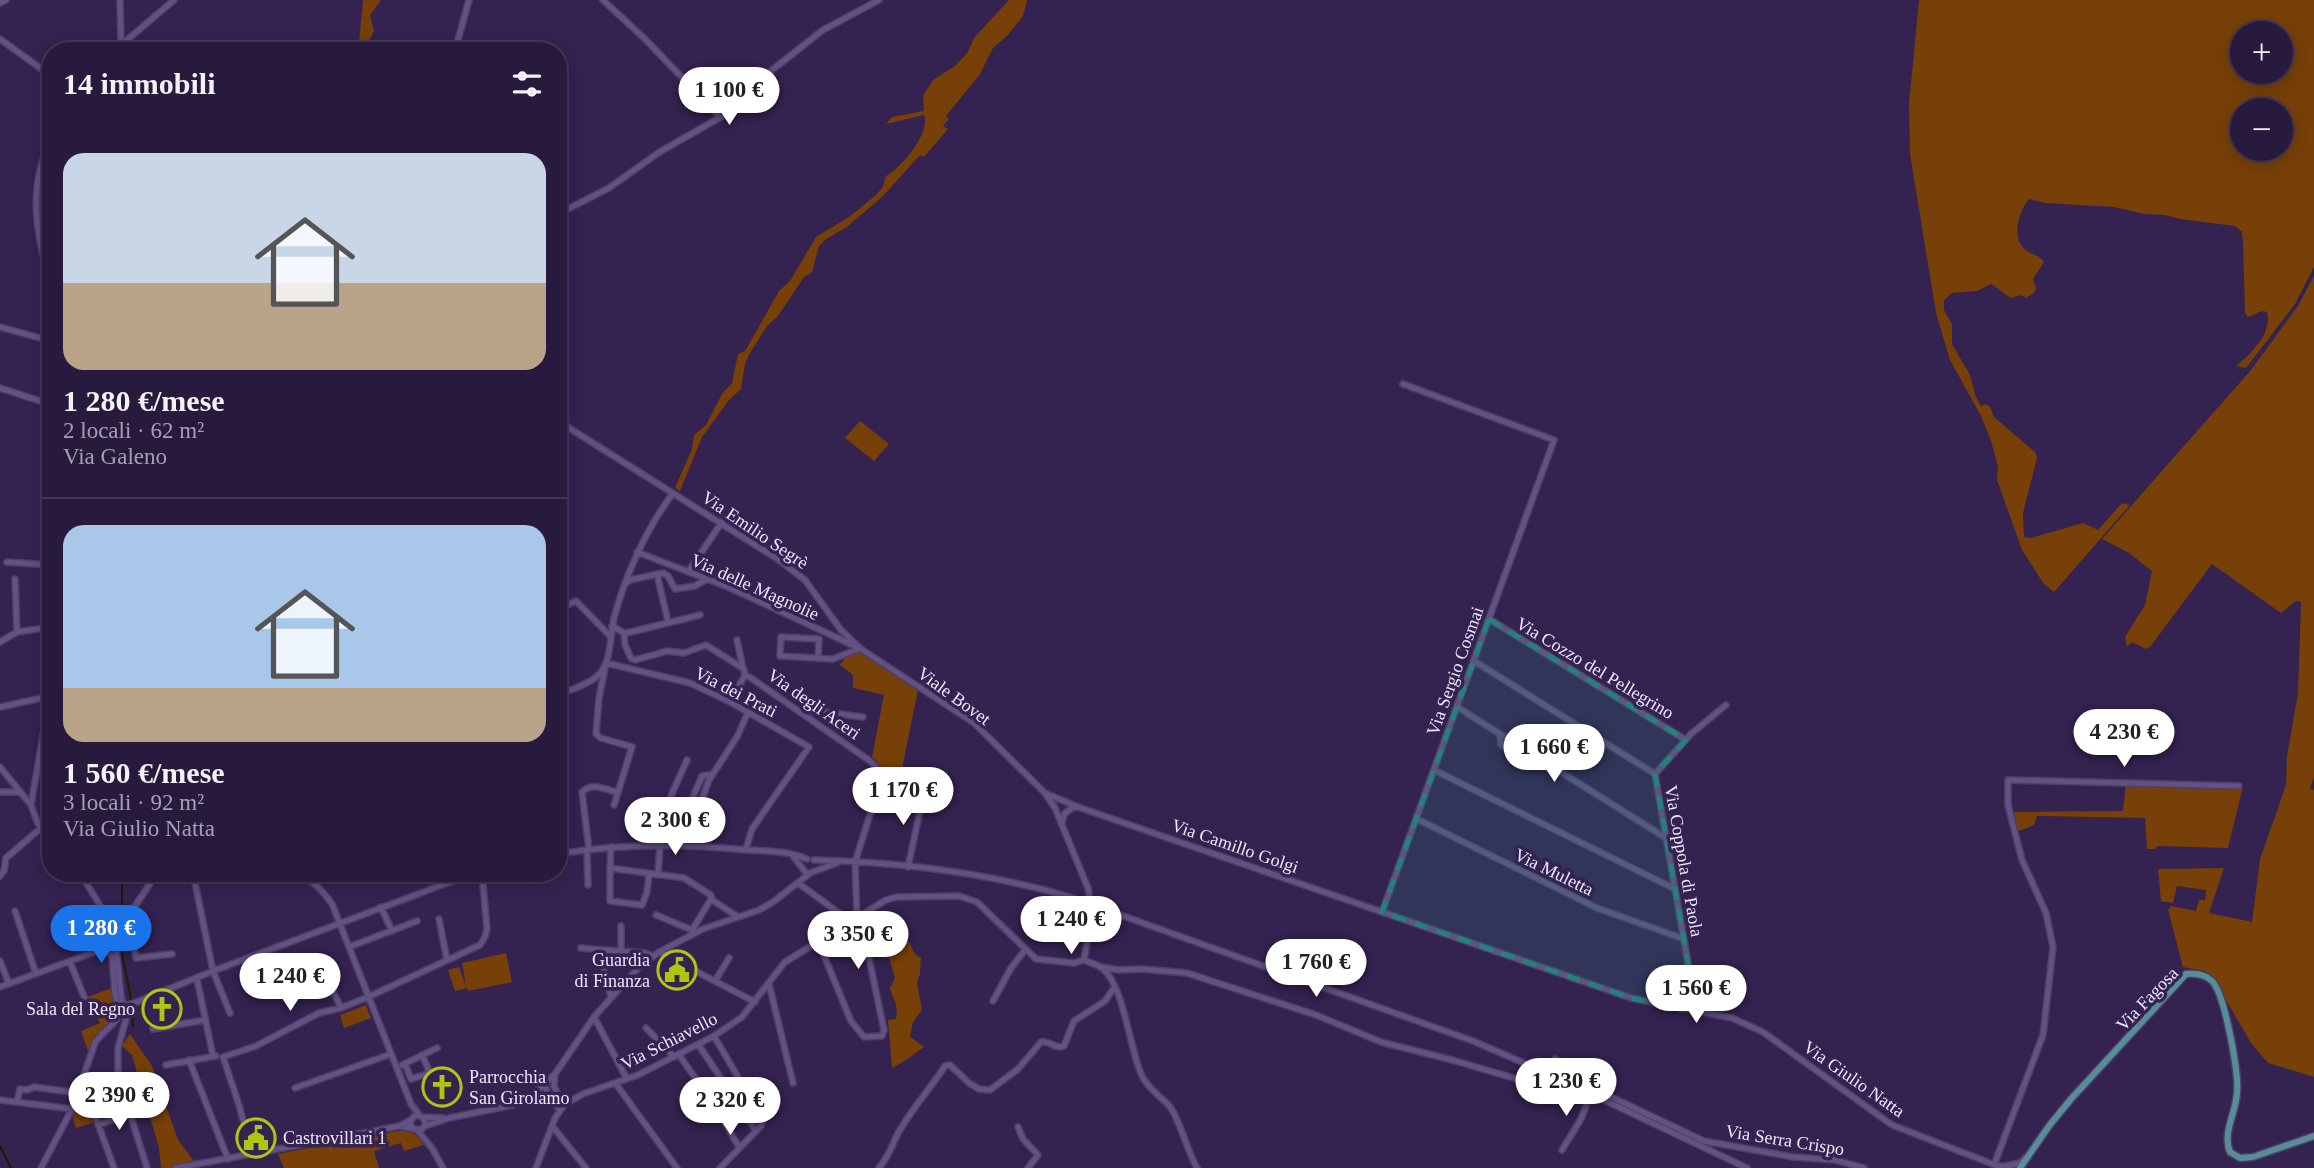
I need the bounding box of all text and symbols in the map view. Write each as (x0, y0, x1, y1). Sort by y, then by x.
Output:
map controls (2230, 21, 2293, 161)
button: + (2230, 21, 2293, 84)
icon: filters (508, 65, 546, 103)
text: 14 immobili (63, 67, 216, 100)
pin: 1 100 € (664, 68, 794, 127)
text: 1 100 € (695, 77, 764, 102)
button: − (2230, 98, 2293, 161)
icon: home (242, 199, 368, 325)
text: 1 280 €/mese (63, 384, 225, 417)
text: 2 locali · 62 m² (63, 418, 204, 443)
text: Via Galeno (63, 444, 167, 469)
street label: Via Emilio Segrè (698, 487, 812, 573)
street label: Via delle Magnolie (688, 550, 822, 624)
icon: home (242, 571, 368, 697)
street label: Via Sergio Cosmai (1422, 604, 1488, 738)
street label: Via Cozzo del Pellegrino (1513, 613, 1677, 723)
street label: Via dei Prati (691, 663, 781, 721)
street label: Viale Bovet (914, 663, 994, 729)
street label: Via degli Aceri (764, 665, 864, 743)
pin: 4 230 € (2059, 710, 2189, 769)
text: 4 230 € (2090, 719, 2159, 744)
pin: 1 660 € (1489, 724, 1619, 784)
text: 1 660 € (1520, 734, 1589, 759)
text: 1 560 €/mese (63, 756, 225, 789)
pin: 1 170 € (838, 768, 968, 827)
text: 1 170 € (869, 777, 938, 802)
street label: Via Coppola di Paola (1661, 784, 1707, 938)
text: 3 locali · 92 m² (63, 790, 204, 815)
pin: 2 300 € (610, 798, 740, 857)
text: 2 300 € (641, 807, 710, 832)
street label: Via Camillo Golgi (1169, 815, 1301, 877)
text: Via Giulio Natta (63, 816, 215, 841)
street label: Via Muletta (1511, 844, 1597, 900)
pin: 1 240 € (1006, 897, 1136, 956)
pin: 1 280 € (36, 906, 166, 965)
text: 1 240 € (1037, 906, 1106, 931)
pin: 3 350 € (793, 912, 923, 971)
text: 1 280 € (67, 915, 136, 940)
text: 3 350 € (824, 921, 893, 946)
pin: 1 760 € (1251, 940, 1381, 999)
public building icon: Guardia di Finanza (656, 949, 698, 991)
text: 1 760 € (1282, 949, 1351, 974)
place label: Guardia di Finanza (575, 950, 650, 991)
pin: 1 240 € (225, 954, 355, 1013)
text: 1 240 € (256, 963, 325, 988)
street label: Via Fagosa (2112, 963, 2182, 1035)
pin: 1 560 € (1631, 965, 1761, 1025)
text: 1 560 € (1662, 975, 1731, 1000)
church icon: Sala del Regno (141, 988, 183, 1030)
place label: Sala del Regno (26, 999, 135, 1019)
street label: Via Schiavello (618, 1008, 720, 1074)
street label: Via Giulio Natta (1800, 1037, 1908, 1121)
pin: 1 230 € (1501, 1058, 1631, 1118)
church icon: Parrocchia San Girolamo (421, 1066, 463, 1108)
place label: Parrocchia San Girolamo (469, 1067, 570, 1108)
text: 1 230 € (1532, 1068, 1601, 1093)
pin: 2 390 € (54, 1072, 184, 1132)
pin: 2 320 € (665, 1078, 795, 1137)
text: 2 390 € (85, 1082, 154, 1107)
text: 2 320 € (696, 1087, 765, 1112)
public building icon: Castrovillari 1 (235, 1117, 277, 1159)
street label: Via Serra Crispo (1724, 1121, 1846, 1159)
place label: Castrovillari 1 (283, 1128, 386, 1148)

